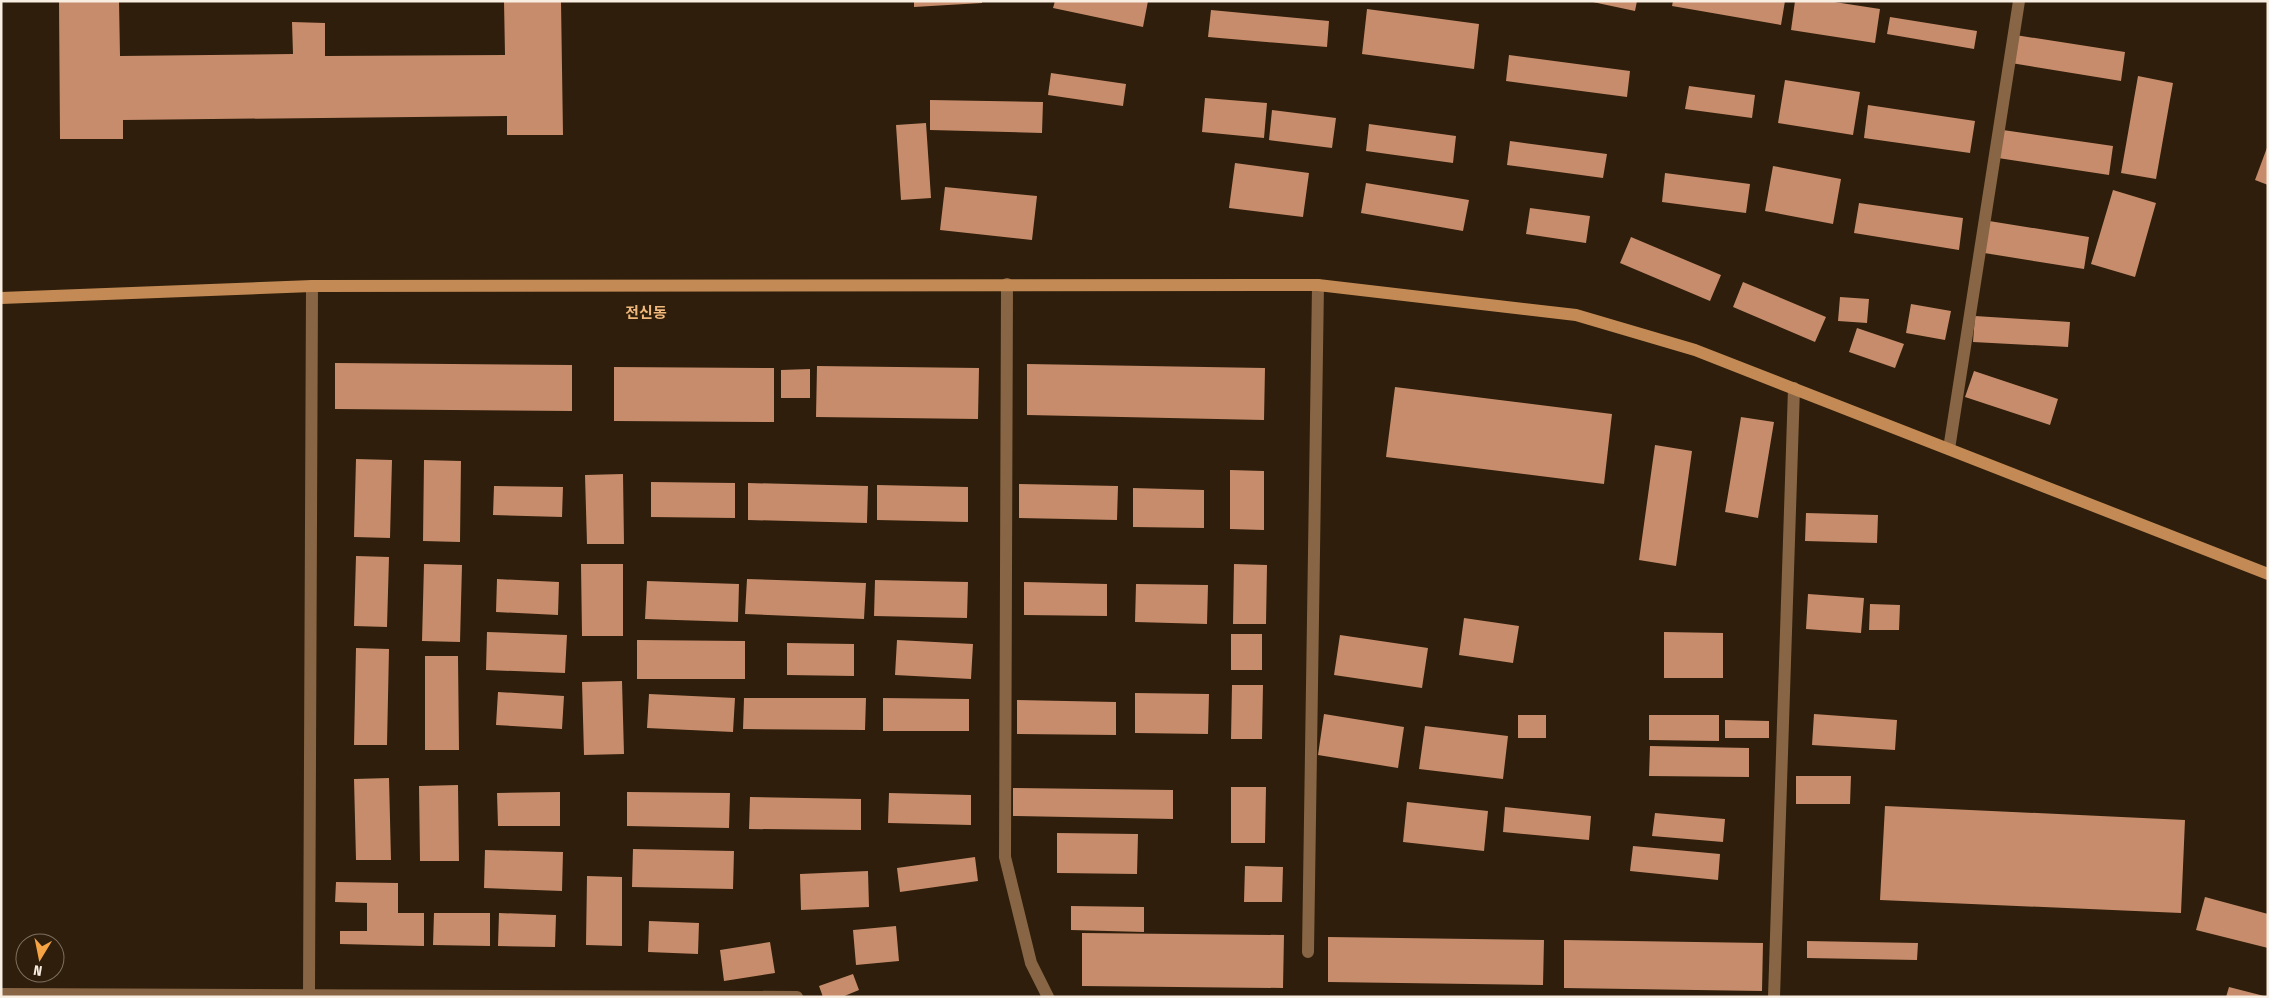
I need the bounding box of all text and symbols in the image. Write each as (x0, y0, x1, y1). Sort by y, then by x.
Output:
district label: 전신동 (625, 304, 667, 322)
north arrow (15, 933, 65, 983)
text: N (32, 961, 43, 979)

